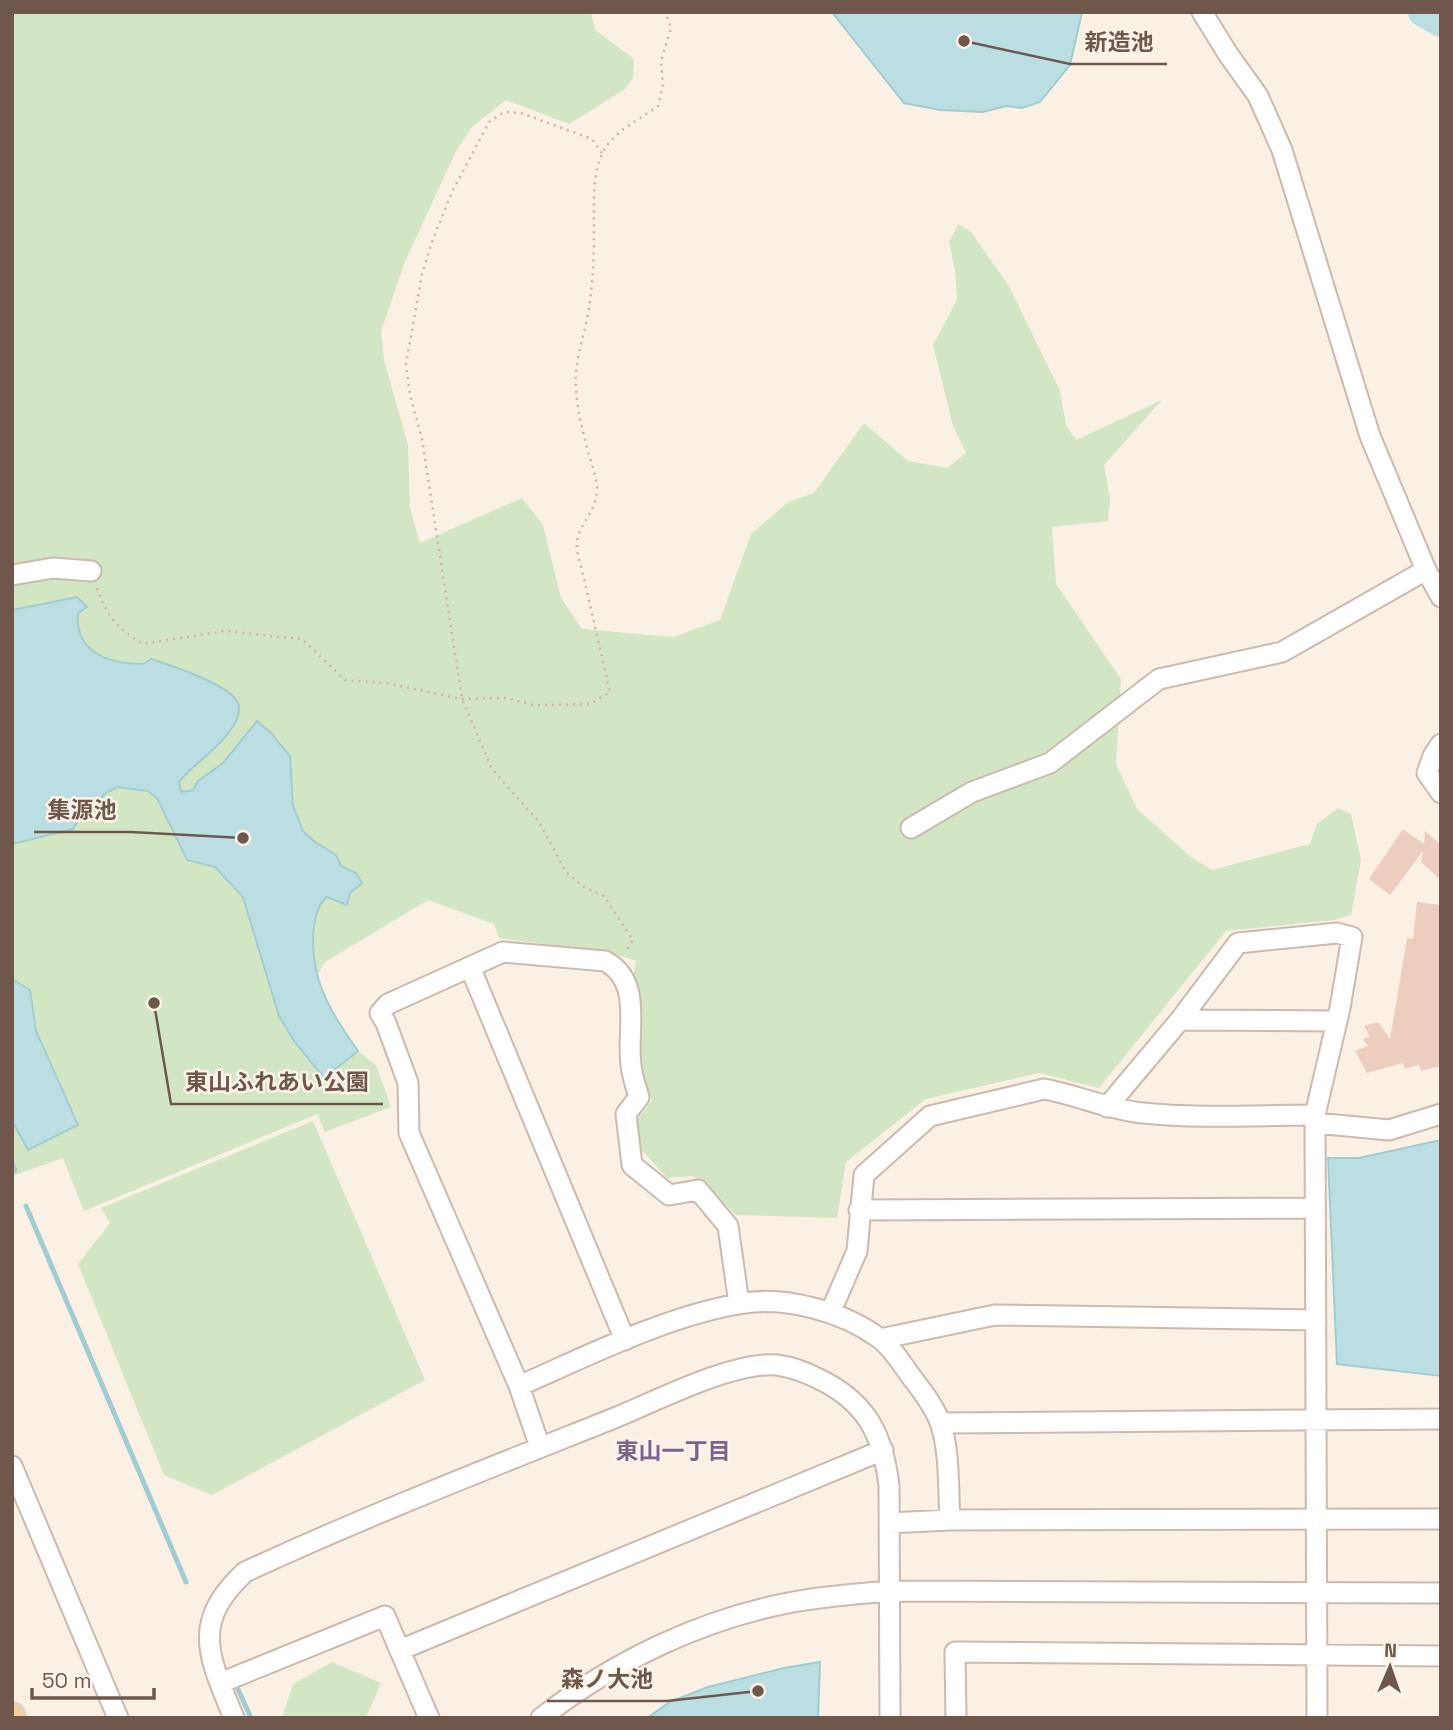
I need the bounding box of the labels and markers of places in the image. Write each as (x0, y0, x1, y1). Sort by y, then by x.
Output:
callout: 新造池 (1070, 20, 1167, 64)
callout: 集源池 (34, 788, 131, 832)
callout: 東山ふれあい公園 (171, 1060, 383, 1104)
callout: 森ノ大池 (547, 1657, 667, 1701)

